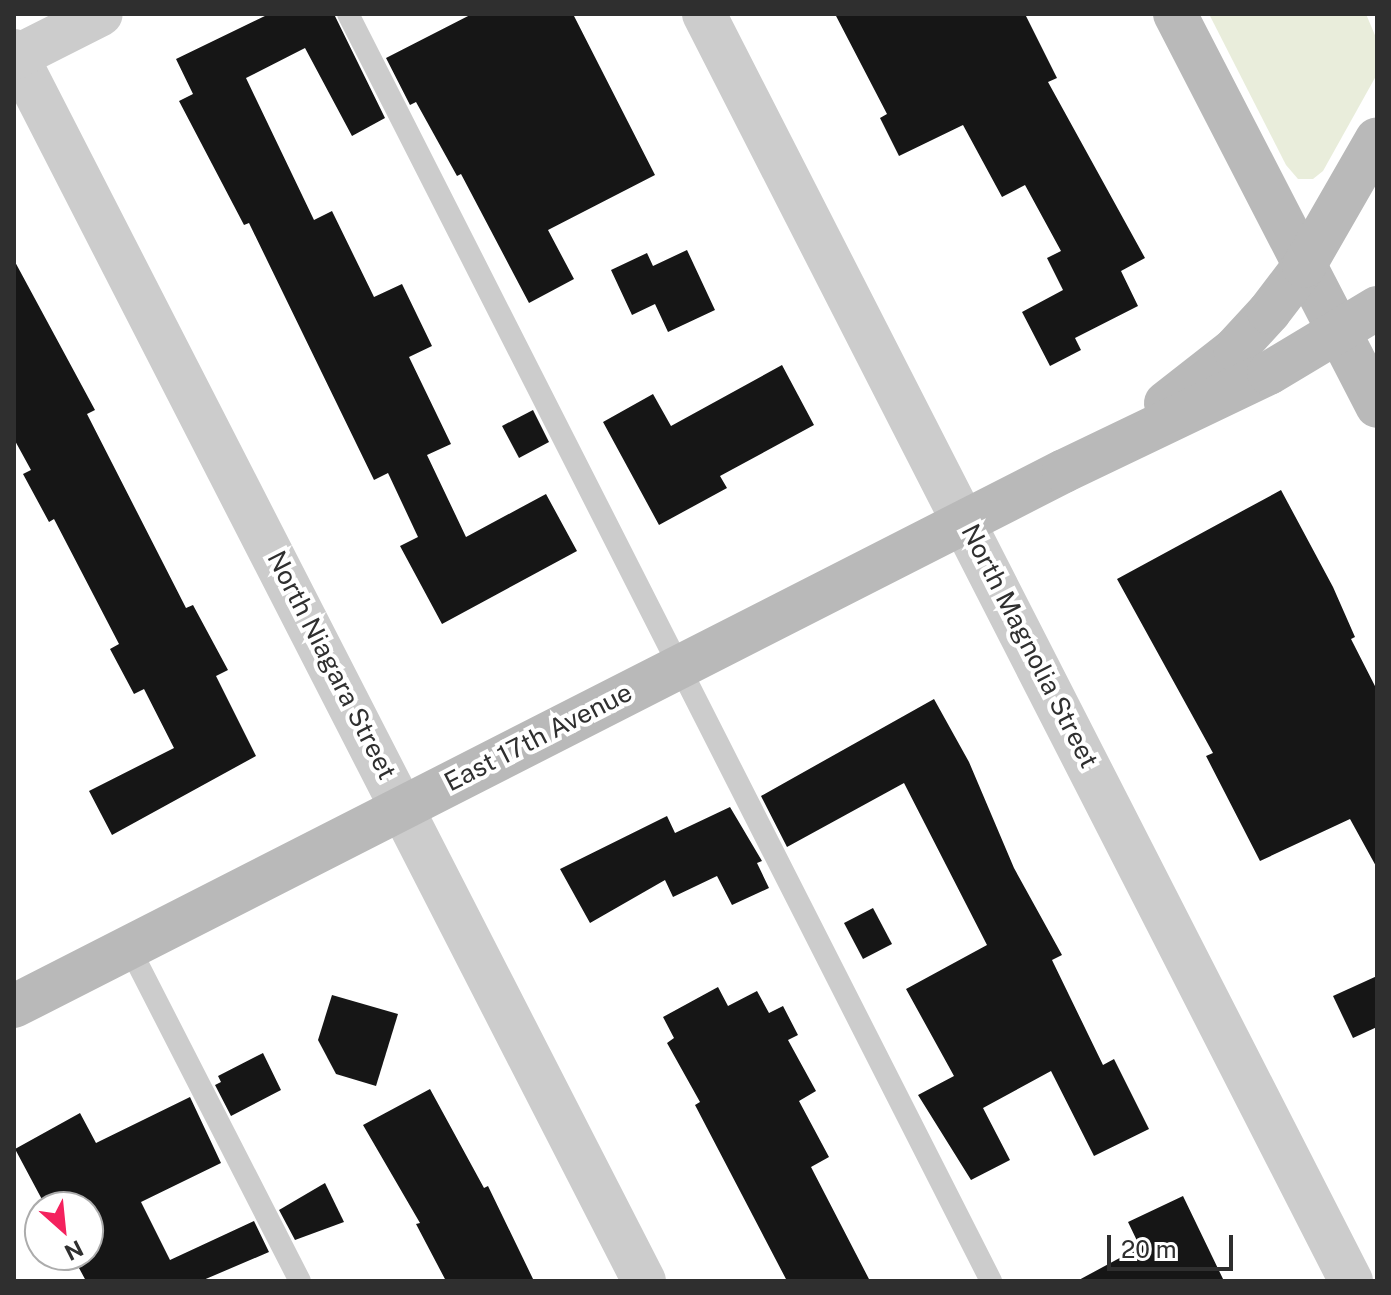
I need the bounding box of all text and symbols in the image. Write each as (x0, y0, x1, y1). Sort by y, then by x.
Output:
street label: North Magnolia Street (955, 519, 1105, 773)
street label: North Niagara Street (261, 546, 403, 784)
street label: East 17th Avenue (439, 676, 637, 798)
north arrow (24, 1191, 104, 1271)
scale bar (1111, 1219, 1237, 1269)
text: N (60, 1235, 88, 1266)
text: 20 m (1121, 1235, 1177, 1263)

